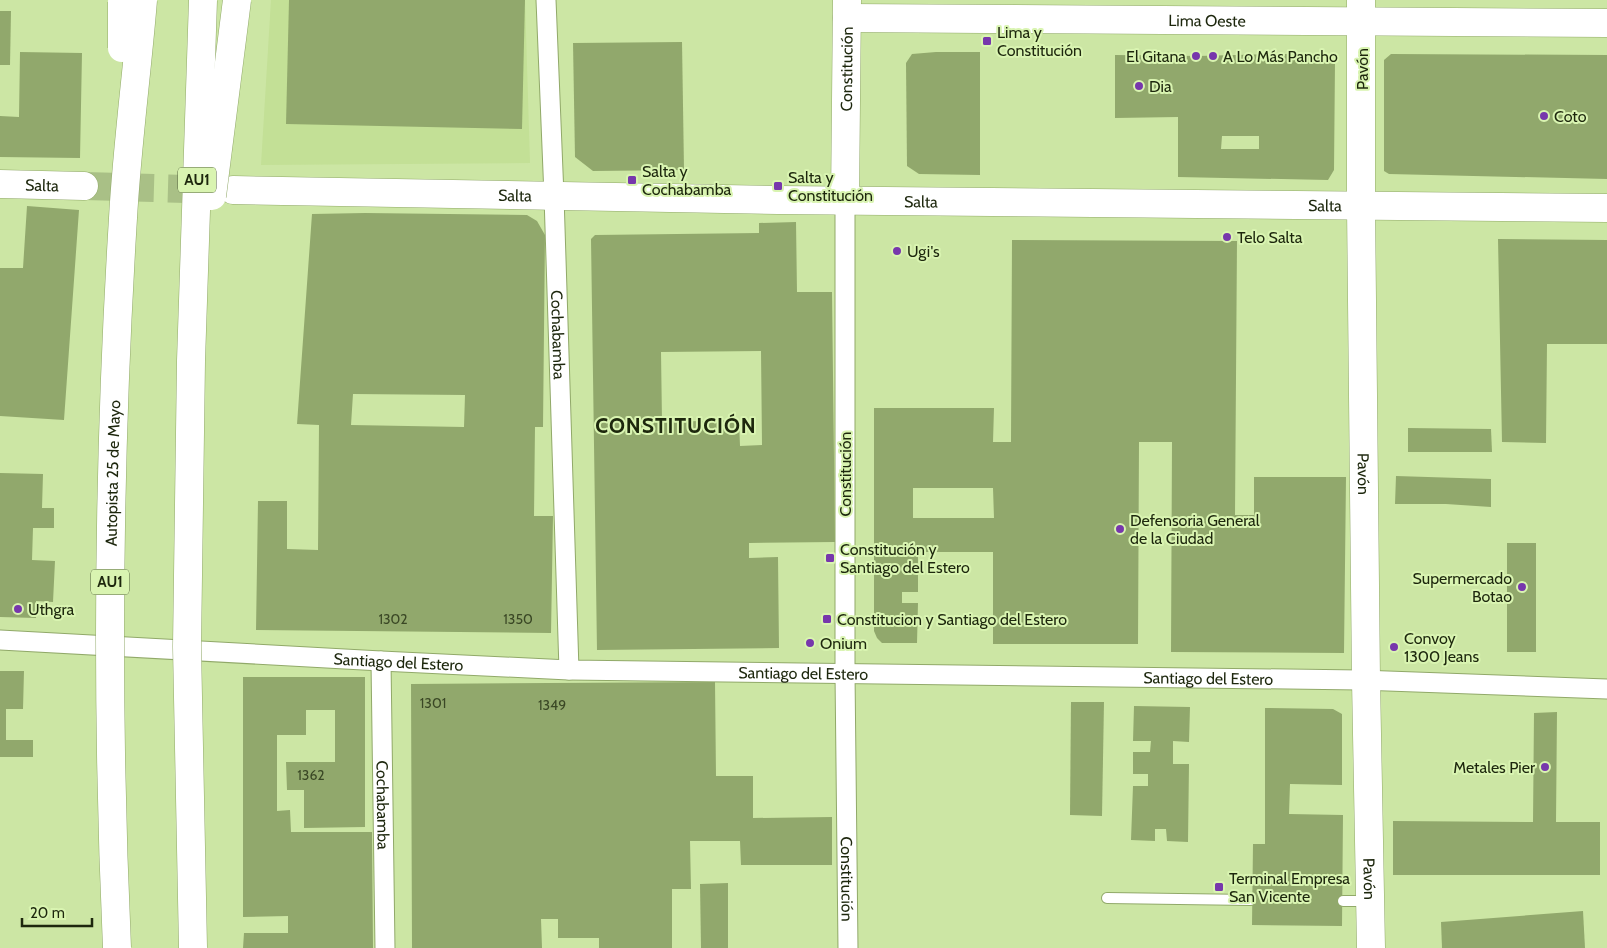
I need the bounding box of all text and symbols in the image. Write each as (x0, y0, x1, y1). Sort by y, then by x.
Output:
street label: Lima Oeste (1168, 11, 1246, 30)
place label: Lima y Constitución (997, 23, 1082, 60)
street label: Constitución (836, 26, 856, 112)
marker: Lima y Constitución (981, 35, 993, 47)
place label: El Gitana (1126, 47, 1186, 66)
place label: A Lo Más Pancho (1223, 47, 1338, 66)
street label: Pavón (1353, 48, 1372, 90)
marker: El Gitana (1190, 50, 1202, 62)
marker: A Lo Más Pancho (1207, 50, 1219, 62)
place label: Dia (1149, 77, 1172, 96)
marker: Dia (1133, 80, 1145, 92)
place label: Coto (1554, 107, 1587, 126)
marker: Coto (1538, 110, 1550, 122)
place label: Salta y Cochabamba (642, 162, 732, 199)
road number: AU1 (178, 168, 216, 192)
place label: Salta y Constitución (788, 168, 873, 205)
marker: Salta y Cochabamba (626, 174, 638, 186)
street label: Salta (25, 175, 59, 195)
marker: Salta y Constitución (772, 180, 784, 192)
street label: Salta (498, 185, 532, 205)
street label: Salta (904, 192, 938, 211)
street label: Salta (1308, 196, 1342, 215)
place label: Telo Salta (1237, 228, 1303, 247)
marker: Telo Salta (1221, 231, 1233, 243)
place label: Ugi's (907, 242, 940, 261)
marker: Ugi's (891, 245, 903, 257)
street label: Cochabamba (547, 290, 569, 380)
street label: Autopista 25 de Mayo (101, 400, 124, 546)
district label: CONSTITUCIÓN (595, 413, 757, 438)
street label: Constitución (836, 431, 855, 516)
street label: Pavón (1354, 453, 1374, 495)
place label: Defensoria General de la Ciudad (1130, 511, 1260, 548)
marker: Defensoria General de la Ciudad (1114, 523, 1126, 535)
place label: Constitución y Santiago del Estero (840, 540, 970, 577)
marker: Constitución y Santiago del Estero (824, 552, 836, 564)
place label: Supermercado Botao (1413, 569, 1512, 606)
road number: AU1 (91, 570, 129, 594)
marker: Supermercado Botao (1516, 581, 1528, 593)
place label: Uthgra (28, 600, 74, 619)
marker: Uthgra (12, 603, 24, 615)
house number: 1302 (378, 610, 408, 628)
house number: 1350 (503, 610, 533, 628)
place label: Constitucion y Santiago del Estero (837, 610, 1067, 629)
marker: Constitucion y Santiago del Estero (821, 613, 833, 625)
place label: Convoy 1300 Jeans (1404, 629, 1479, 666)
place label: Onium (820, 634, 867, 653)
marker: Onium (804, 637, 816, 649)
marker: Convoy 1300 Jeans (1388, 641, 1400, 653)
street label: Santiago del Estero (333, 649, 464, 674)
street label: Santiago del Estero (738, 663, 868, 683)
street label: Santiago del Estero (1143, 668, 1273, 688)
house number: 1301 (420, 694, 446, 712)
house number: 1349 (538, 696, 566, 714)
place label: Metales Pier (1453, 758, 1536, 777)
street label: Cochabamba (373, 760, 393, 850)
marker: Metales Pier (1539, 761, 1551, 773)
house number: 1362 (297, 766, 325, 784)
street label: Constitución (837, 836, 857, 922)
street label: Pavón (1360, 858, 1380, 900)
place label: Terminal Empresa San Vicente (1229, 869, 1350, 906)
marker: Terminal Empresa San Vicente (1213, 881, 1225, 893)
scale bar (22, 896, 92, 928)
text: 20 m (30, 904, 65, 922)

